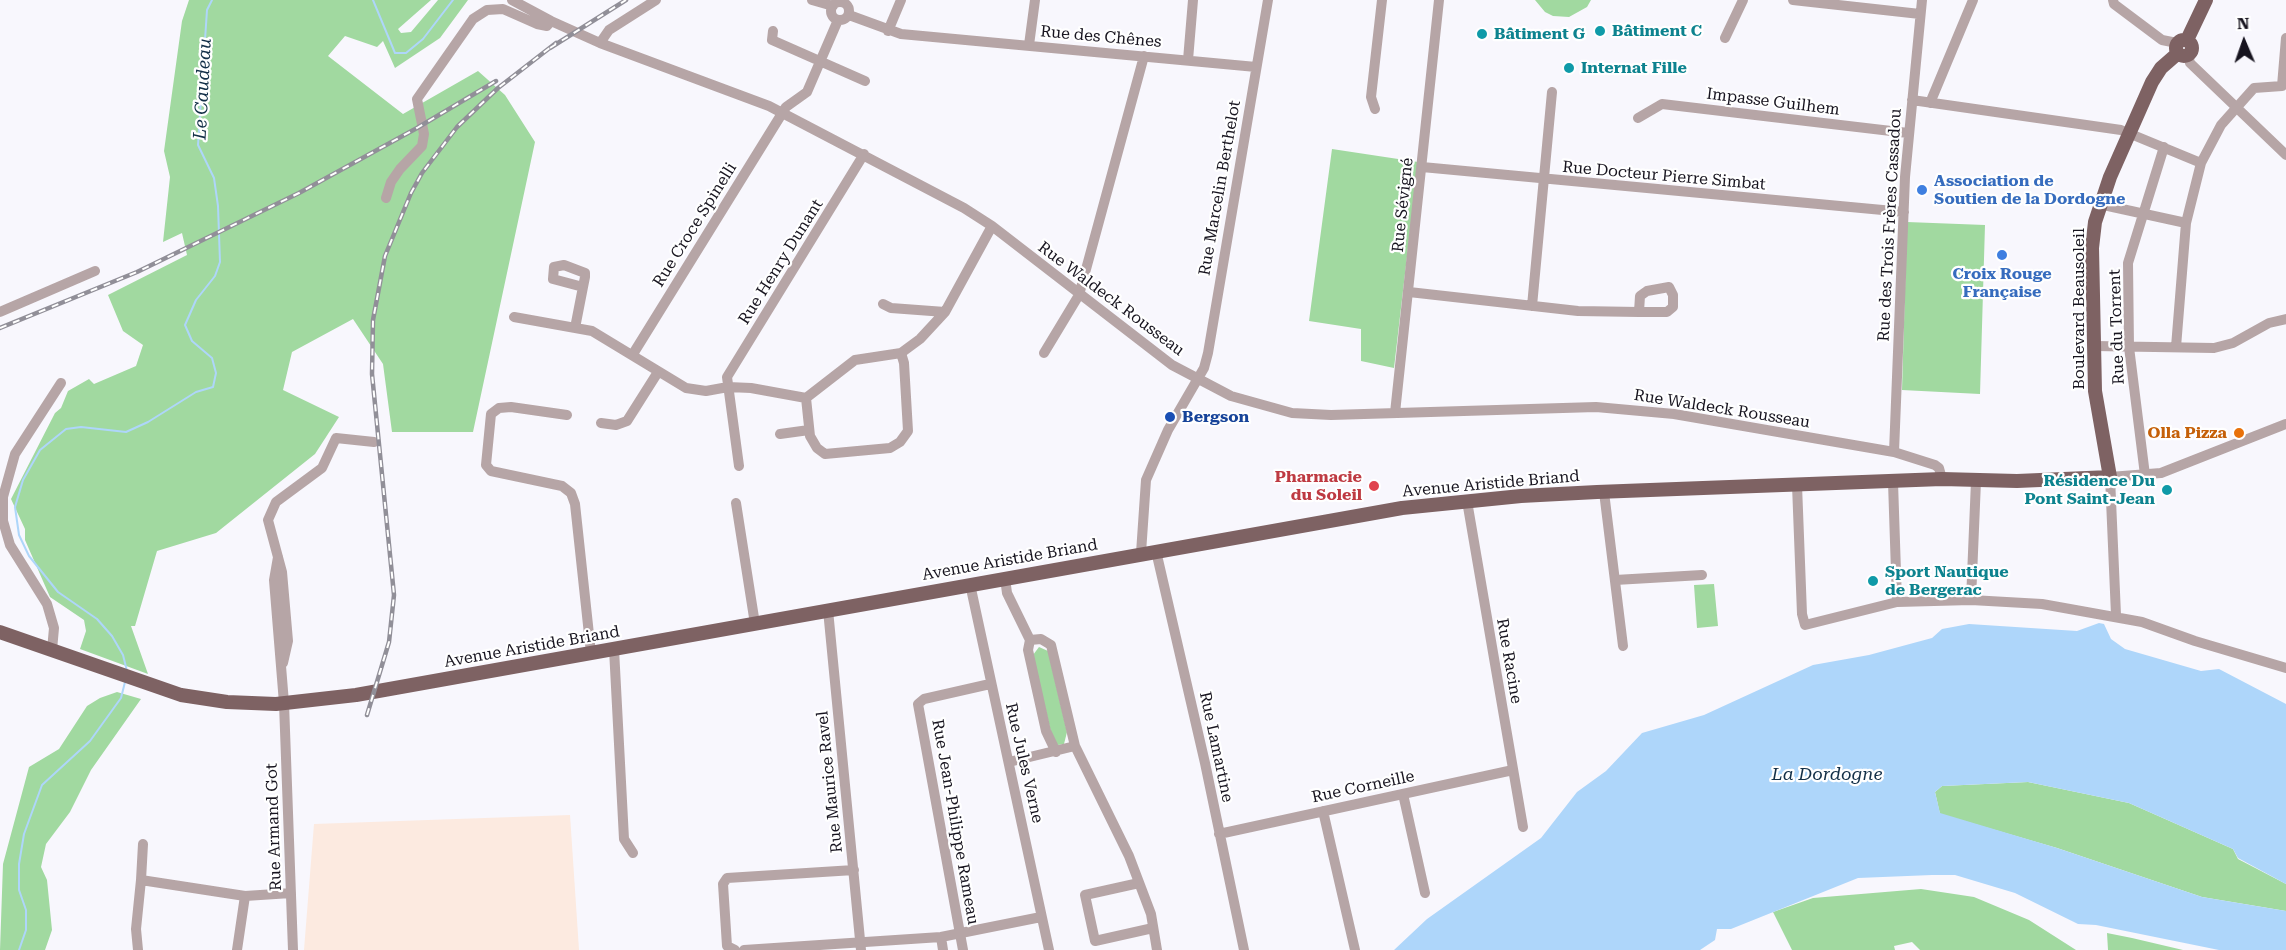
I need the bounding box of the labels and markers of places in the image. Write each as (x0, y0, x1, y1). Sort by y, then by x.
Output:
place label: Bâtiment C (1612, 21, 1702, 41)
place label: Bâtiment G (1494, 24, 1585, 44)
marker: Bâtiment C (1593, 24, 1607, 38)
marker: Bâtiment G (1475, 27, 1489, 41)
place label: Internat Fille (1581, 58, 1687, 78)
marker: Internat Fille (1562, 61, 1576, 75)
place label: Association de Soutien de la Dordogne (1934, 171, 2125, 209)
marker: Association de Soutien de la Dordogne (1915, 183, 1929, 197)
marker: Croix Rouge Française (1995, 248, 2009, 262)
place label: Croix Rouge Française (1952, 264, 2052, 302)
place label: Bergson (1182, 407, 1249, 427)
marker: Bergson (1163, 410, 1177, 424)
place label: Olla Pizza (2148, 423, 2227, 443)
marker: Olla Pizza (2232, 426, 2246, 440)
place label: Pharmacie du Soleil (1275, 467, 1362, 505)
place label: Résidence Du Pont Saint-Jean (2024, 471, 2155, 509)
marker: Pharmacie du Soleil (1367, 479, 1381, 493)
marker: Résidence Du Pont Saint-Jean (2160, 483, 2174, 497)
place label: Sport Nautique de Bergerac (1885, 562, 2009, 600)
marker: Sport Nautique de Bergerac (1866, 574, 1880, 588)

